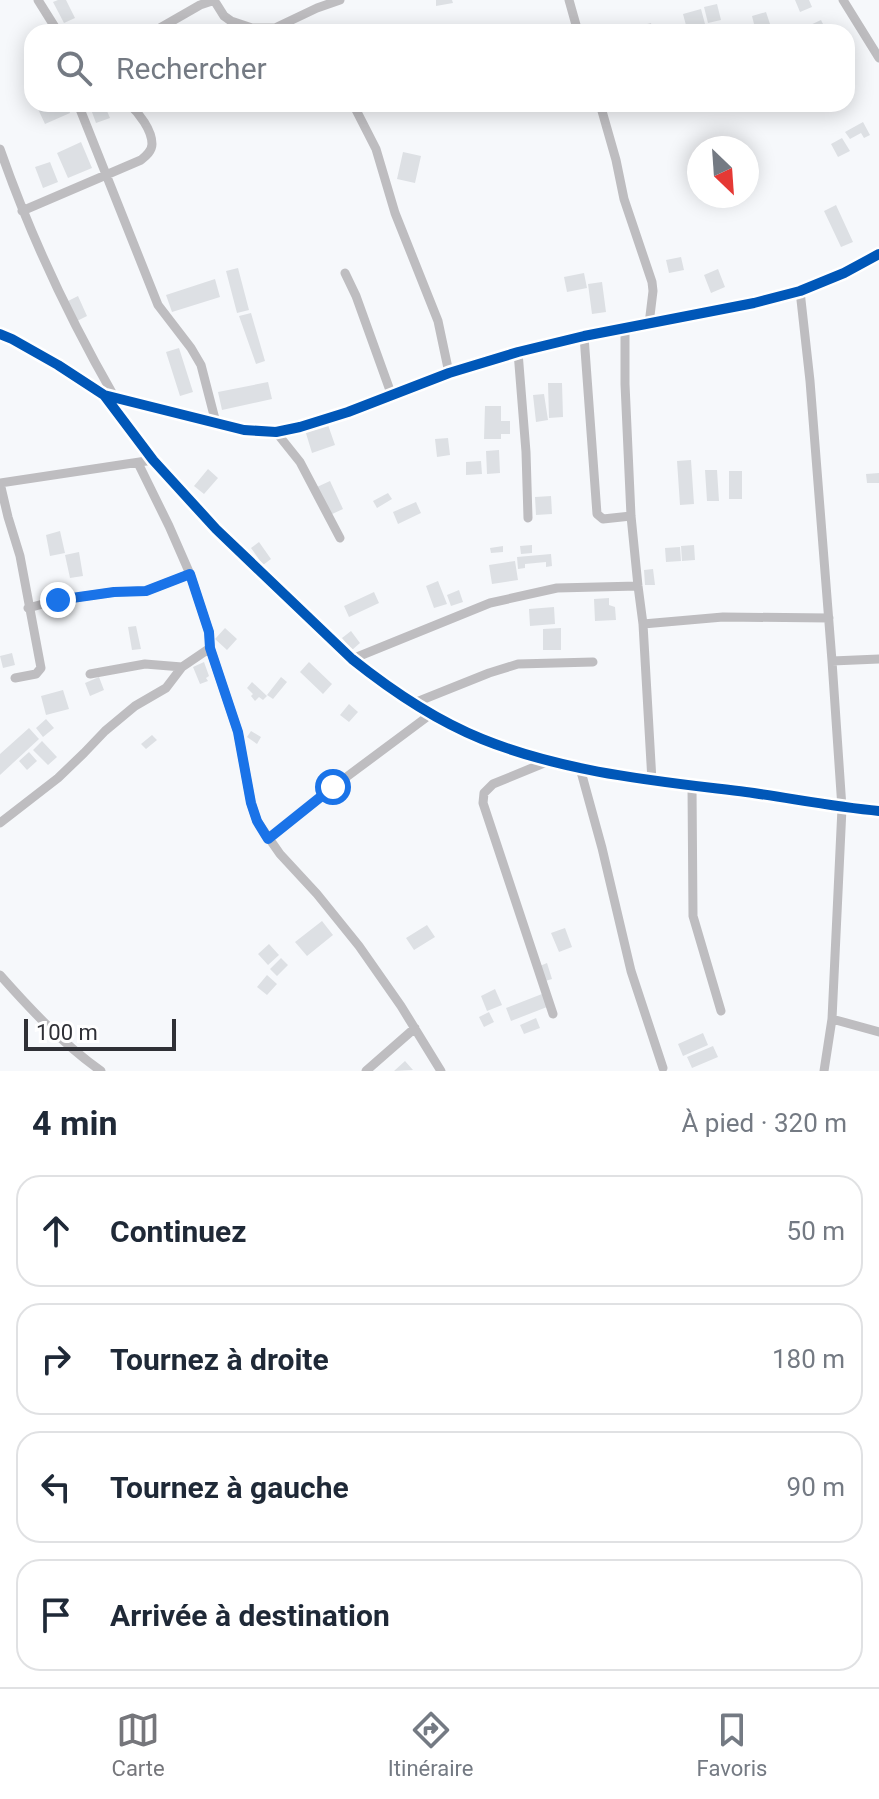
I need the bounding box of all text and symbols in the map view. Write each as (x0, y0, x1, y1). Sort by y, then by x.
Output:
search box (24, 24, 855, 112)
icon: search (52, 46, 96, 90)
text: Rechercher (116, 51, 267, 86)
north arrow (687, 136, 759, 208)
route end (40, 582, 76, 618)
route start (315, 769, 351, 805)
scale bar (24, 1015, 176, 1051)
text: 100 m (36, 1020, 98, 1045)
text: 4 min (32, 1103, 117, 1143)
text: À pied · 320 m (681, 1108, 847, 1138)
icon: ahead (34, 1209, 78, 1253)
text: Continuez (110, 1214, 247, 1249)
text: 50 m (787, 1216, 845, 1246)
icon: right (34, 1337, 78, 1381)
text: Tournez à droite (110, 1342, 329, 1377)
text: 180 m (772, 1344, 845, 1374)
icon: left (34, 1465, 78, 1509)
text: Tournez à gauche (110, 1470, 349, 1505)
text: 90 m (787, 1472, 845, 1502)
icon: arrive (34, 1593, 78, 1637)
text: Arrivée à destination (110, 1598, 390, 1633)
tab: Carte (112, 1708, 165, 1781)
tab: Itinéraire (388, 1708, 473, 1781)
tab: Favoris (697, 1708, 767, 1781)

